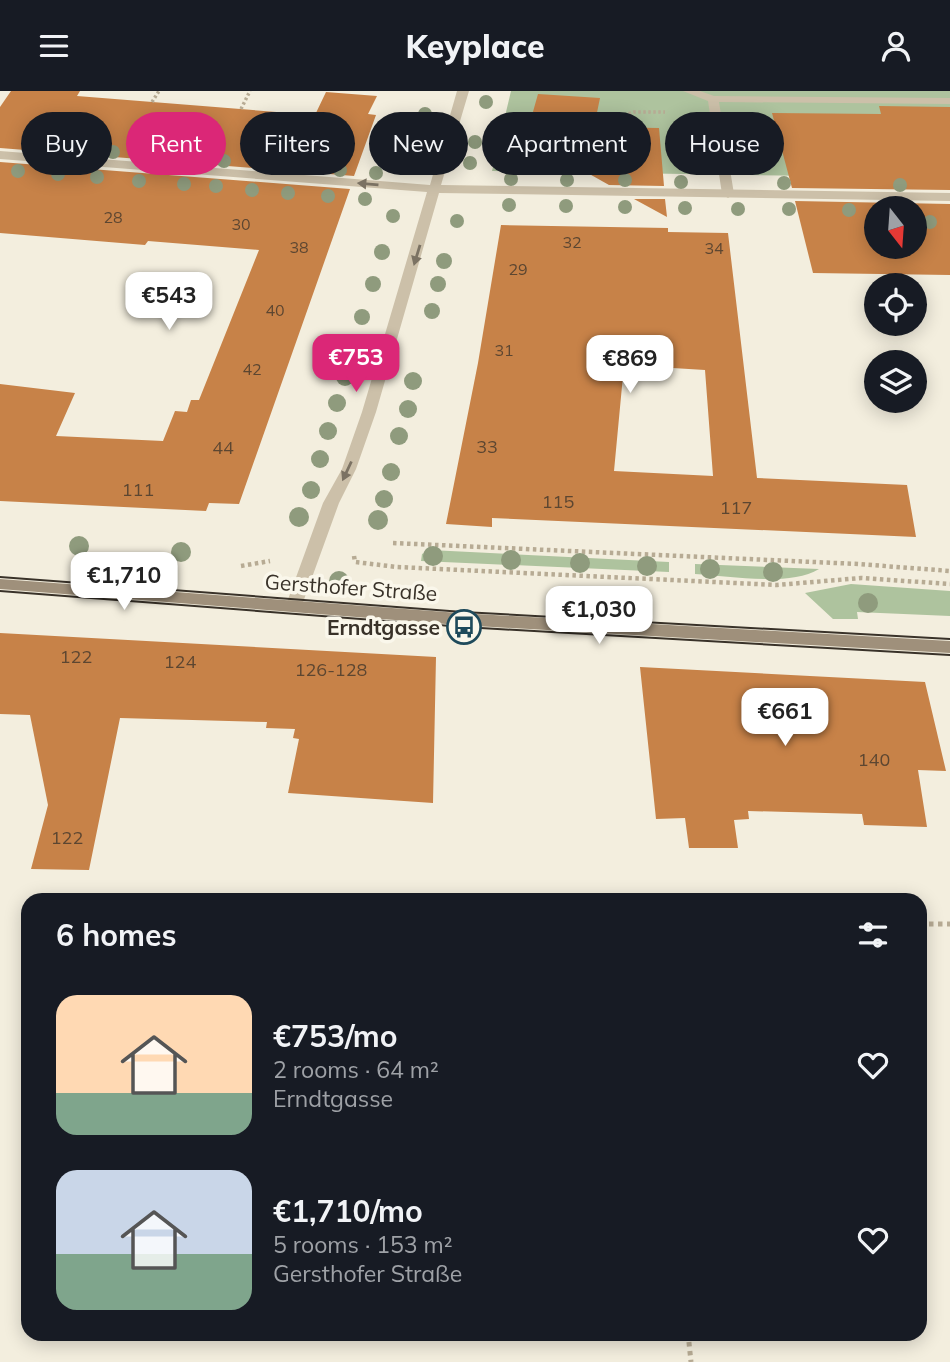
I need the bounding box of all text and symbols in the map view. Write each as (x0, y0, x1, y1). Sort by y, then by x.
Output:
text: Keyplace (405, 26, 545, 66)
icon: menu (35, 27, 73, 65)
icon: person (877, 27, 915, 65)
chip: Buy (21, 112, 112, 175)
chip: Rent (126, 112, 226, 175)
chip: Filters (240, 112, 355, 175)
chip: New (369, 112, 468, 175)
chip: Apartment (482, 112, 651, 175)
chip: House (665, 112, 784, 175)
one-way arrow (357, 178, 379, 189)
north arrow (864, 196, 928, 259)
map controls (864, 196, 927, 413)
house number: 28 (103, 207, 123, 227)
house number: 30 (231, 214, 251, 234)
house number: 32 (562, 232, 582, 252)
house number: 38 (289, 237, 309, 257)
house number: 34 (704, 238, 724, 258)
one-way arrow (411, 244, 421, 265)
house number: 29 (508, 259, 528, 279)
pin: €543 (128, 273, 210, 332)
button: locate (864, 273, 927, 336)
text: €543 (141, 280, 197, 309)
house number: 40 (265, 300, 285, 320)
pin: €753 (315, 335, 397, 394)
pin: €869 (589, 335, 671, 395)
house number: 31 (494, 340, 514, 360)
text: €753 (328, 342, 384, 371)
text: €869 (602, 343, 658, 372)
button: layers (864, 350, 927, 413)
house number: 42 (242, 359, 262, 379)
house number: 33 (476, 435, 498, 458)
house number: 44 (212, 436, 234, 459)
one-way arrow (341, 461, 353, 481)
house number: 111 (122, 478, 154, 501)
house number: 115 (542, 490, 574, 513)
house number: 117 (720, 496, 752, 519)
pin: €1,710 (67, 553, 181, 612)
text: €1,710 (87, 560, 161, 589)
street label: Gersthofer Straße (264, 568, 438, 606)
pin: €1,030 (542, 587, 656, 646)
text: €1,030 (562, 594, 636, 623)
bus stop icon: Erndtgasse (445, 608, 483, 646)
place label: Erndtgasse (327, 614, 440, 640)
house number: 122 (60, 645, 92, 668)
house number: 124 (164, 650, 196, 673)
house number: 126-128 (295, 658, 367, 681)
pin: €661 (744, 689, 826, 748)
text: €661 (757, 696, 813, 725)
house number: 140 (858, 748, 890, 771)
house number: 122 (51, 826, 83, 849)
text: 6 homes (56, 916, 177, 954)
icon: filters (854, 916, 892, 954)
text: €753/mo (273, 1017, 397, 1055)
icon: home (112, 1023, 196, 1107)
icon: heart (854, 1046, 892, 1084)
text: 2 rooms · 64 m² (273, 1055, 439, 1084)
text: Erndtgasse (273, 1084, 393, 1113)
text: €1,710/mo (273, 1192, 423, 1230)
icon: home (112, 1198, 196, 1282)
icon: heart (854, 1221, 892, 1259)
text: 5 rooms · 153 m² (273, 1230, 453, 1259)
text: Gersthofer Straße (273, 1259, 462, 1288)

